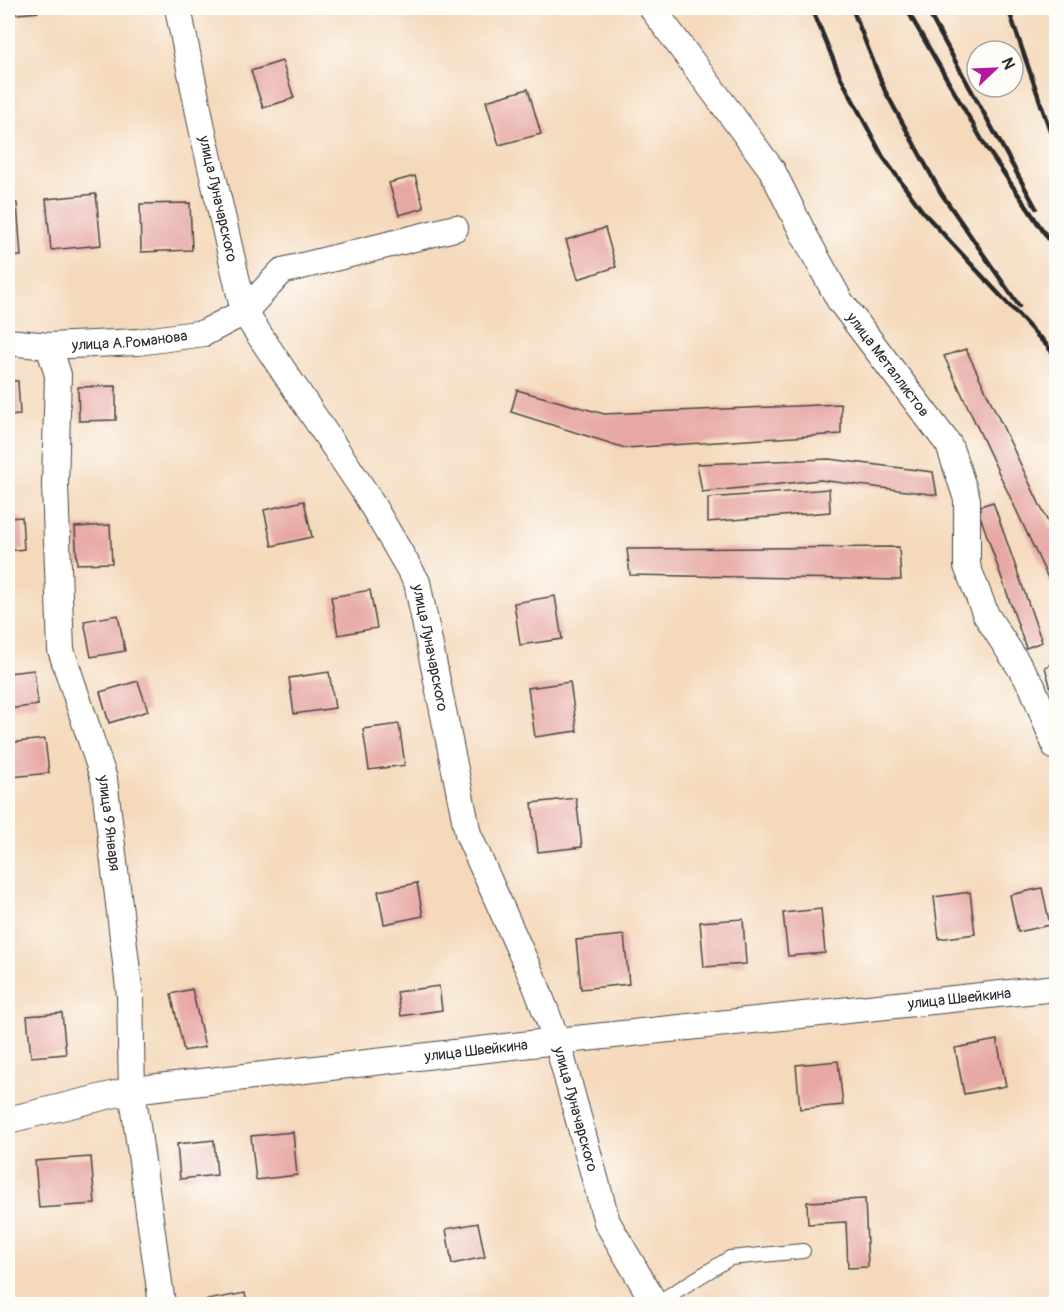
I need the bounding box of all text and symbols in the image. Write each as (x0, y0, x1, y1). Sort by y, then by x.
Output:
north arrow (965, 39, 1025, 99)
text: N (997, 55, 1019, 73)
street label: улица Луначарского (194, 133, 242, 264)
street label: улица Металлистов (842, 308, 934, 421)
street label: улица А.Романова (70, 326, 189, 355)
street label: улица Луначарского (408, 582, 452, 713)
street label: улица 9 Января (94, 772, 124, 872)
street label: улица Швейкина (906, 983, 1012, 1013)
street label: улица Швейкина (422, 1035, 529, 1066)
street label: улица Луначарского (549, 1043, 602, 1174)

